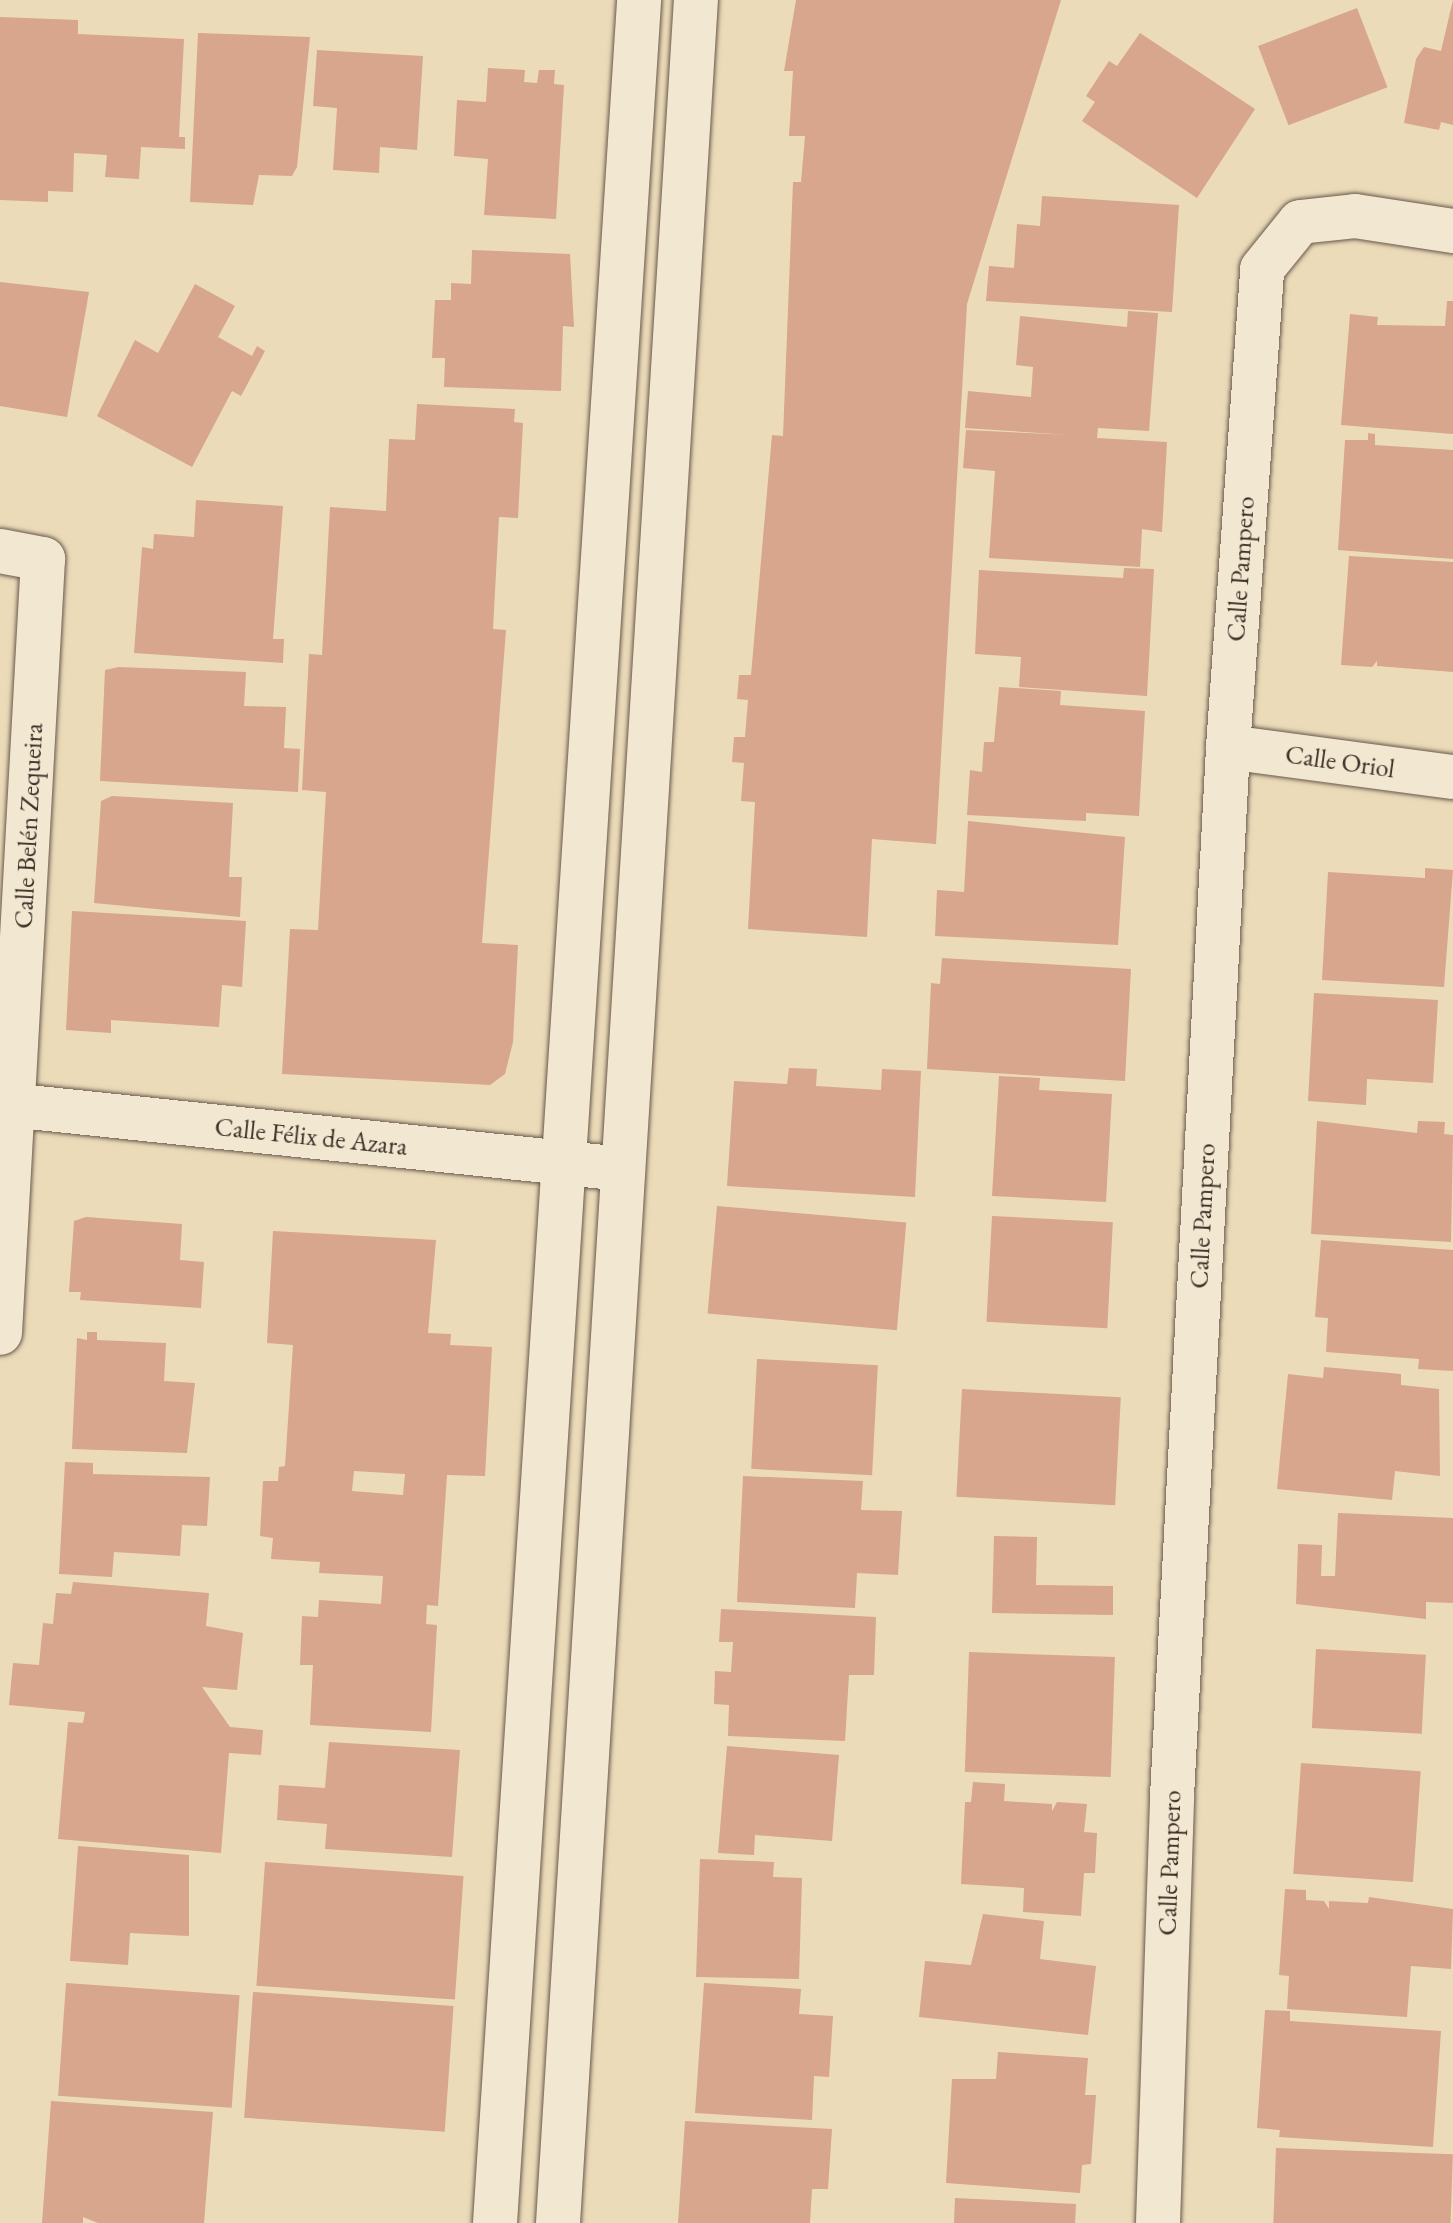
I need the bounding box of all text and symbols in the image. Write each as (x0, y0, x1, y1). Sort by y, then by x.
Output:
street label: Calle Pampero (1220, 495, 1262, 643)
street label: Calle Belén Zequeira (8, 722, 50, 930)
street label: Calle Oriol (1283, 739, 1397, 785)
street label: Calle Félix de Azara (213, 1111, 409, 1163)
street label: Calle Pampero (1184, 1143, 1222, 1289)
street label: Calle Pampero (1152, 1790, 1188, 1936)

